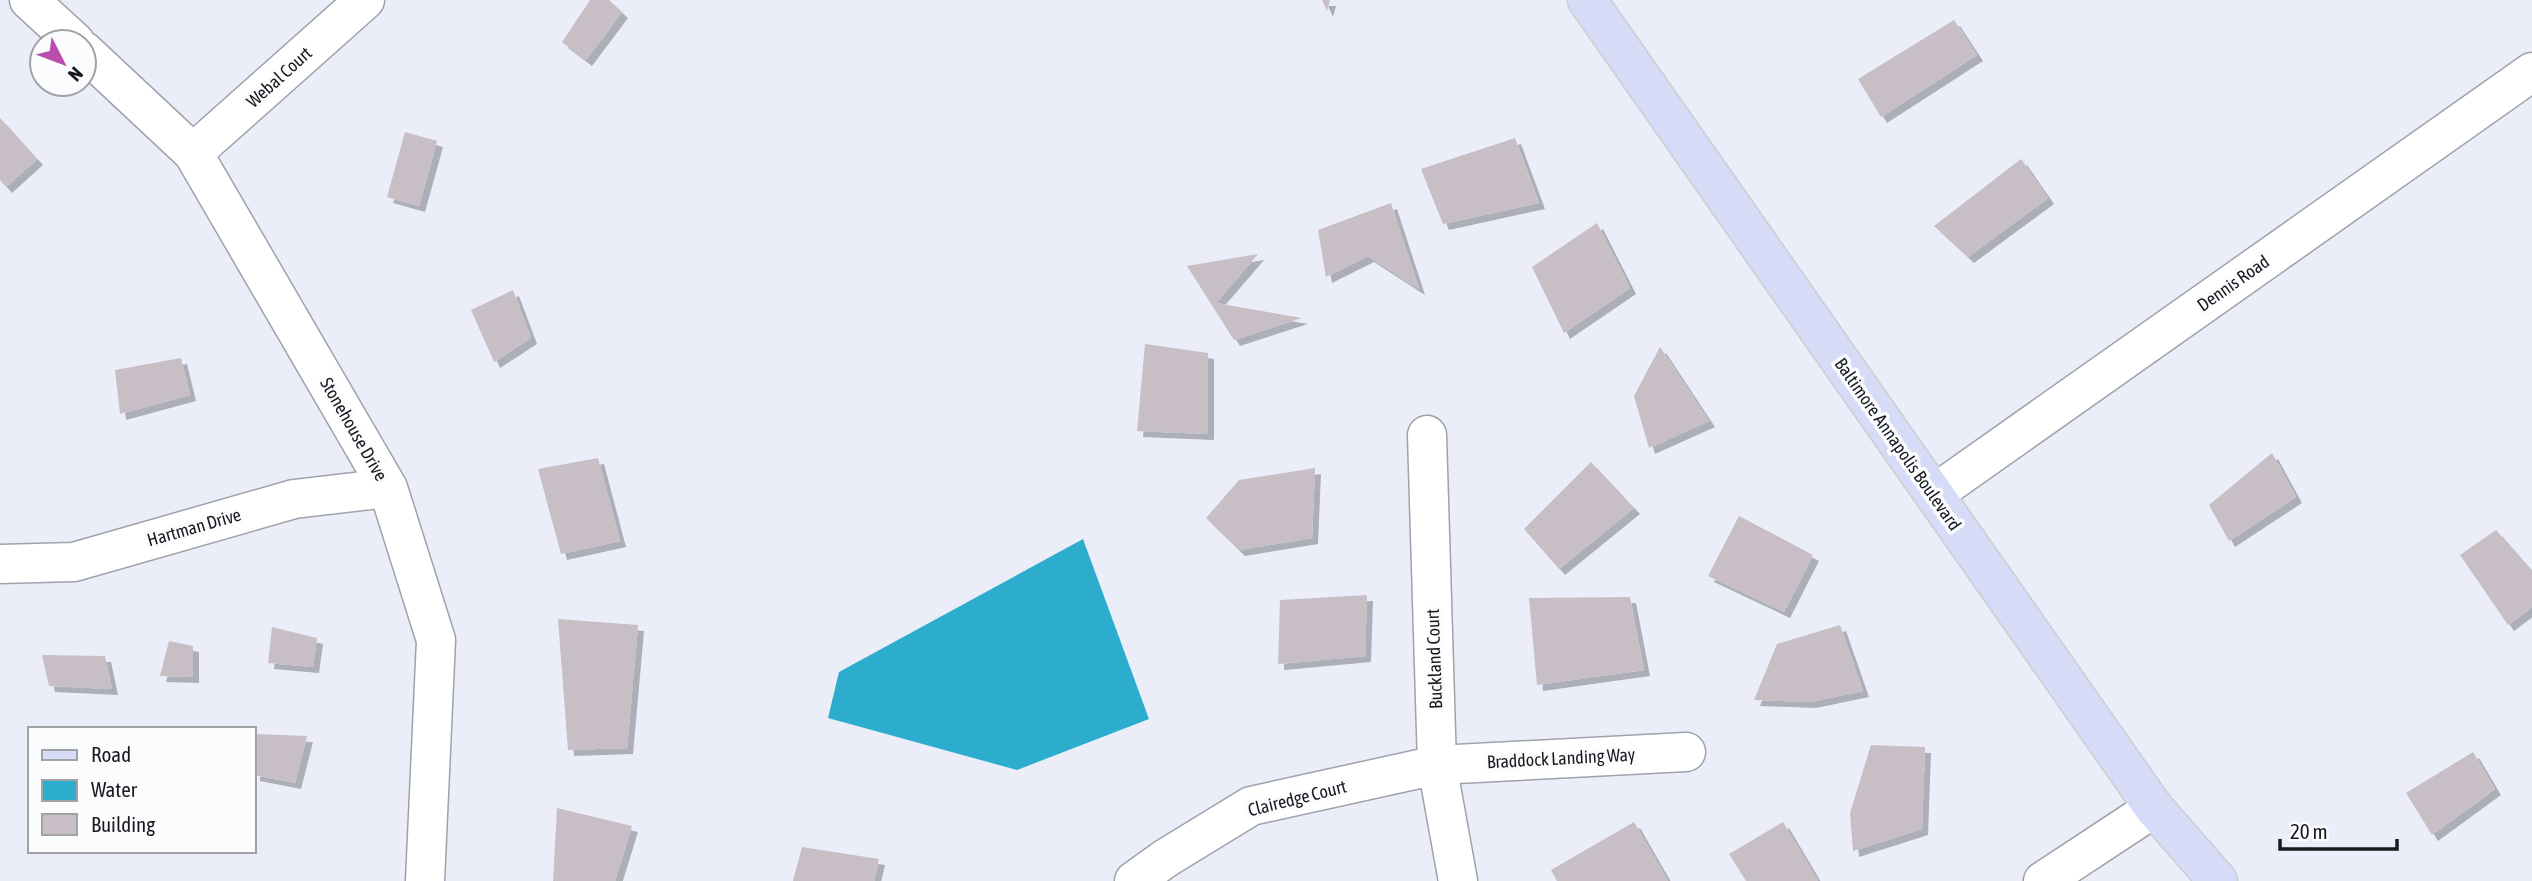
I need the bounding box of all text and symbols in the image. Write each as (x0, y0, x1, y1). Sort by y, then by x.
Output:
north arrow (28, 28, 98, 98)
street label: Webal Court (242, 42, 316, 112)
text: N (64, 63, 88, 86)
street label: Dennis Road (2193, 251, 2273, 315)
street label: Baltimore Annapolis Boulevard (1830, 354, 1966, 534)
street label: Stonehouse Drive (316, 374, 392, 484)
street label: Hartman Drive (145, 504, 243, 550)
street label: Buckland Court (1422, 609, 1446, 709)
legend (28, 727, 256, 853)
text: Road (91, 742, 131, 766)
street label: Braddock Landing Way (1486, 744, 1636, 772)
street label: Clairedge Court (1246, 776, 1348, 820)
text: Water (91, 777, 138, 801)
scale bar (2280, 808, 2397, 852)
text: Building (91, 812, 155, 836)
text: 20 m (2290, 819, 2328, 843)

